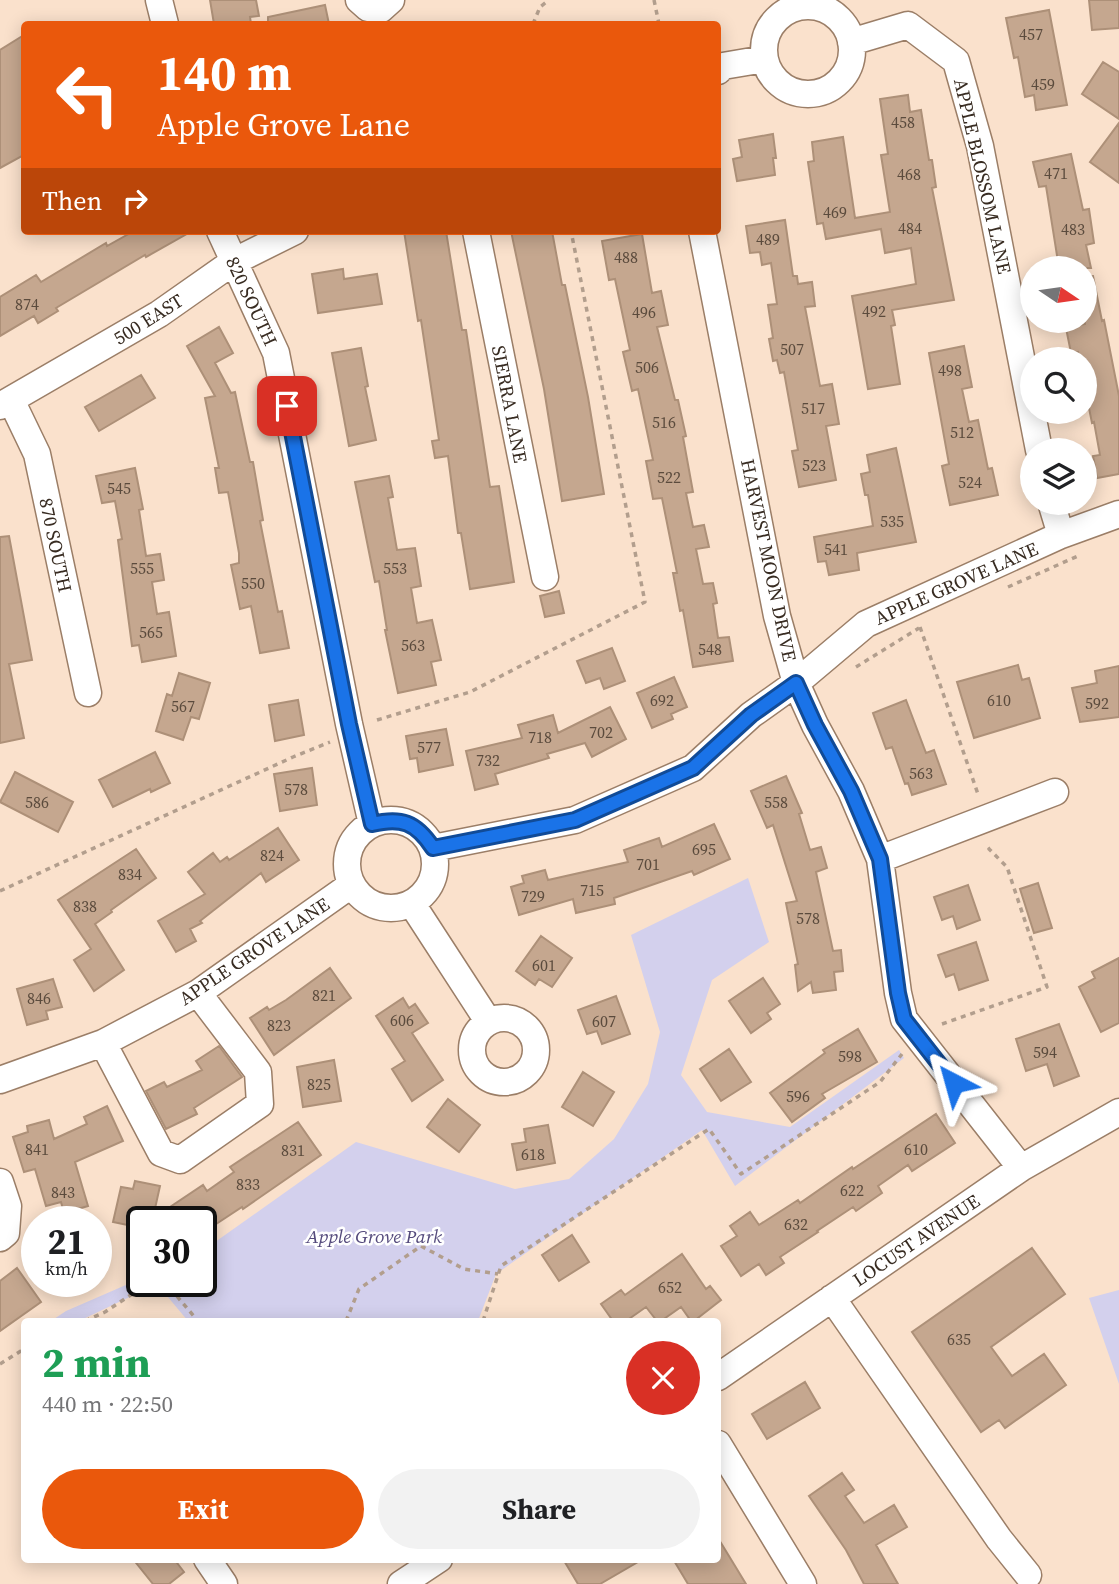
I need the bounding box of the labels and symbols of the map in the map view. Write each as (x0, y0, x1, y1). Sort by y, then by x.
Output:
house number: 457 (1019, 23, 1043, 45)
house number: 459 (1031, 73, 1055, 95)
street label: APPLE BLOSSOM LANE (948, 76, 1018, 276)
house number: 458 (891, 111, 915, 133)
house number: 471 (1044, 162, 1068, 184)
house number: 468 (897, 163, 921, 185)
house number: 469 (823, 201, 847, 223)
house number: 484 (898, 217, 922, 239)
house number: 483 (1061, 218, 1085, 240)
house number: 489 (756, 228, 780, 250)
house number: 488 (614, 246, 638, 268)
street label: 820 SOUTH (220, 252, 284, 350)
north arrow (1020, 256, 1097, 332)
street label: 500 EAST (108, 287, 188, 351)
house number: 874 (15, 293, 39, 315)
house number: 492 (862, 300, 886, 322)
house number: 496 (632, 301, 656, 323)
house number: 507 (780, 338, 804, 360)
street label: SIERRA LANE (486, 343, 534, 465)
house number: 506 (635, 356, 659, 378)
house number: 498 (938, 359, 962, 381)
pin (257, 376, 317, 436)
house number: 517 (801, 397, 825, 419)
house number: 516 (652, 411, 676, 433)
house number: 512 (950, 421, 974, 443)
house number: 523 (802, 454, 826, 476)
street label: HARVEST MOON DRIVE (735, 456, 803, 664)
house number: 522 (657, 466, 681, 488)
house number: 524 (958, 471, 982, 493)
house number: 545 (107, 477, 131, 499)
street label: 870 SOUTH (33, 495, 79, 595)
house number: 535 (880, 510, 904, 532)
street label: APPLE GROVE LANE (870, 535, 1042, 631)
house number: 541 (824, 538, 848, 560)
house number: 555 (130, 557, 154, 579)
house number: 553 (383, 557, 407, 579)
house number: 550 (241, 572, 265, 594)
house number: 565 (139, 621, 163, 643)
house number: 563 (401, 634, 425, 656)
house number: 548 (698, 638, 722, 660)
house number: 692 (650, 689, 674, 711)
house number: 610 (987, 689, 1011, 711)
house number: 592 (1085, 692, 1109, 714)
house number: 567 (171, 695, 195, 717)
house number: 702 (589, 721, 613, 743)
house number: 718 (528, 726, 552, 748)
house number: 577 (417, 736, 441, 758)
house number: 732 (476, 749, 500, 771)
house number: 563 (909, 762, 933, 784)
house number: 578 (284, 778, 308, 800)
house number: 586 (25, 791, 49, 813)
house number: 558 (764, 791, 788, 813)
house number: 695 (692, 838, 716, 860)
house number: 824 (260, 844, 284, 866)
house number: 701 (636, 853, 660, 875)
house number: 834 (118, 863, 142, 885)
house number: 715 (580, 879, 604, 901)
house number: 729 (521, 885, 545, 907)
street label: APPLE GROVE LANE (174, 891, 334, 1011)
house number: 838 (73, 895, 97, 917)
house number: 578 (796, 907, 820, 929)
house number: 601 (532, 954, 556, 976)
house number: 821 (312, 984, 336, 1006)
house number: 846 (27, 987, 51, 1009)
house number: 606 (390, 1009, 414, 1031)
house number: 607 (592, 1010, 616, 1032)
house number: 823 (267, 1014, 291, 1036)
house number: 594 (1033, 1041, 1057, 1063)
house number: 598 (838, 1045, 862, 1067)
position arrow (917, 1046, 991, 1120)
house number: 825 (307, 1073, 331, 1095)
house number: 596 (786, 1085, 810, 1107)
house number: 841 (25, 1138, 49, 1160)
house number: 610 (904, 1138, 928, 1160)
house number: 831 (281, 1139, 305, 1161)
house number: 618 (521, 1143, 545, 1165)
house number: 833 (236, 1173, 260, 1195)
house number: 622 (840, 1179, 864, 1201)
house number: 843 (51, 1181, 75, 1203)
street label: LOCUST AVENUE (847, 1188, 985, 1292)
speed limit sign: 30 (126, 1206, 217, 1297)
house number: 632 (784, 1213, 808, 1235)
park label: Apple Grove Park (305, 1223, 442, 1249)
house number: 652 (658, 1276, 682, 1298)
house number: 635 (947, 1328, 971, 1350)

